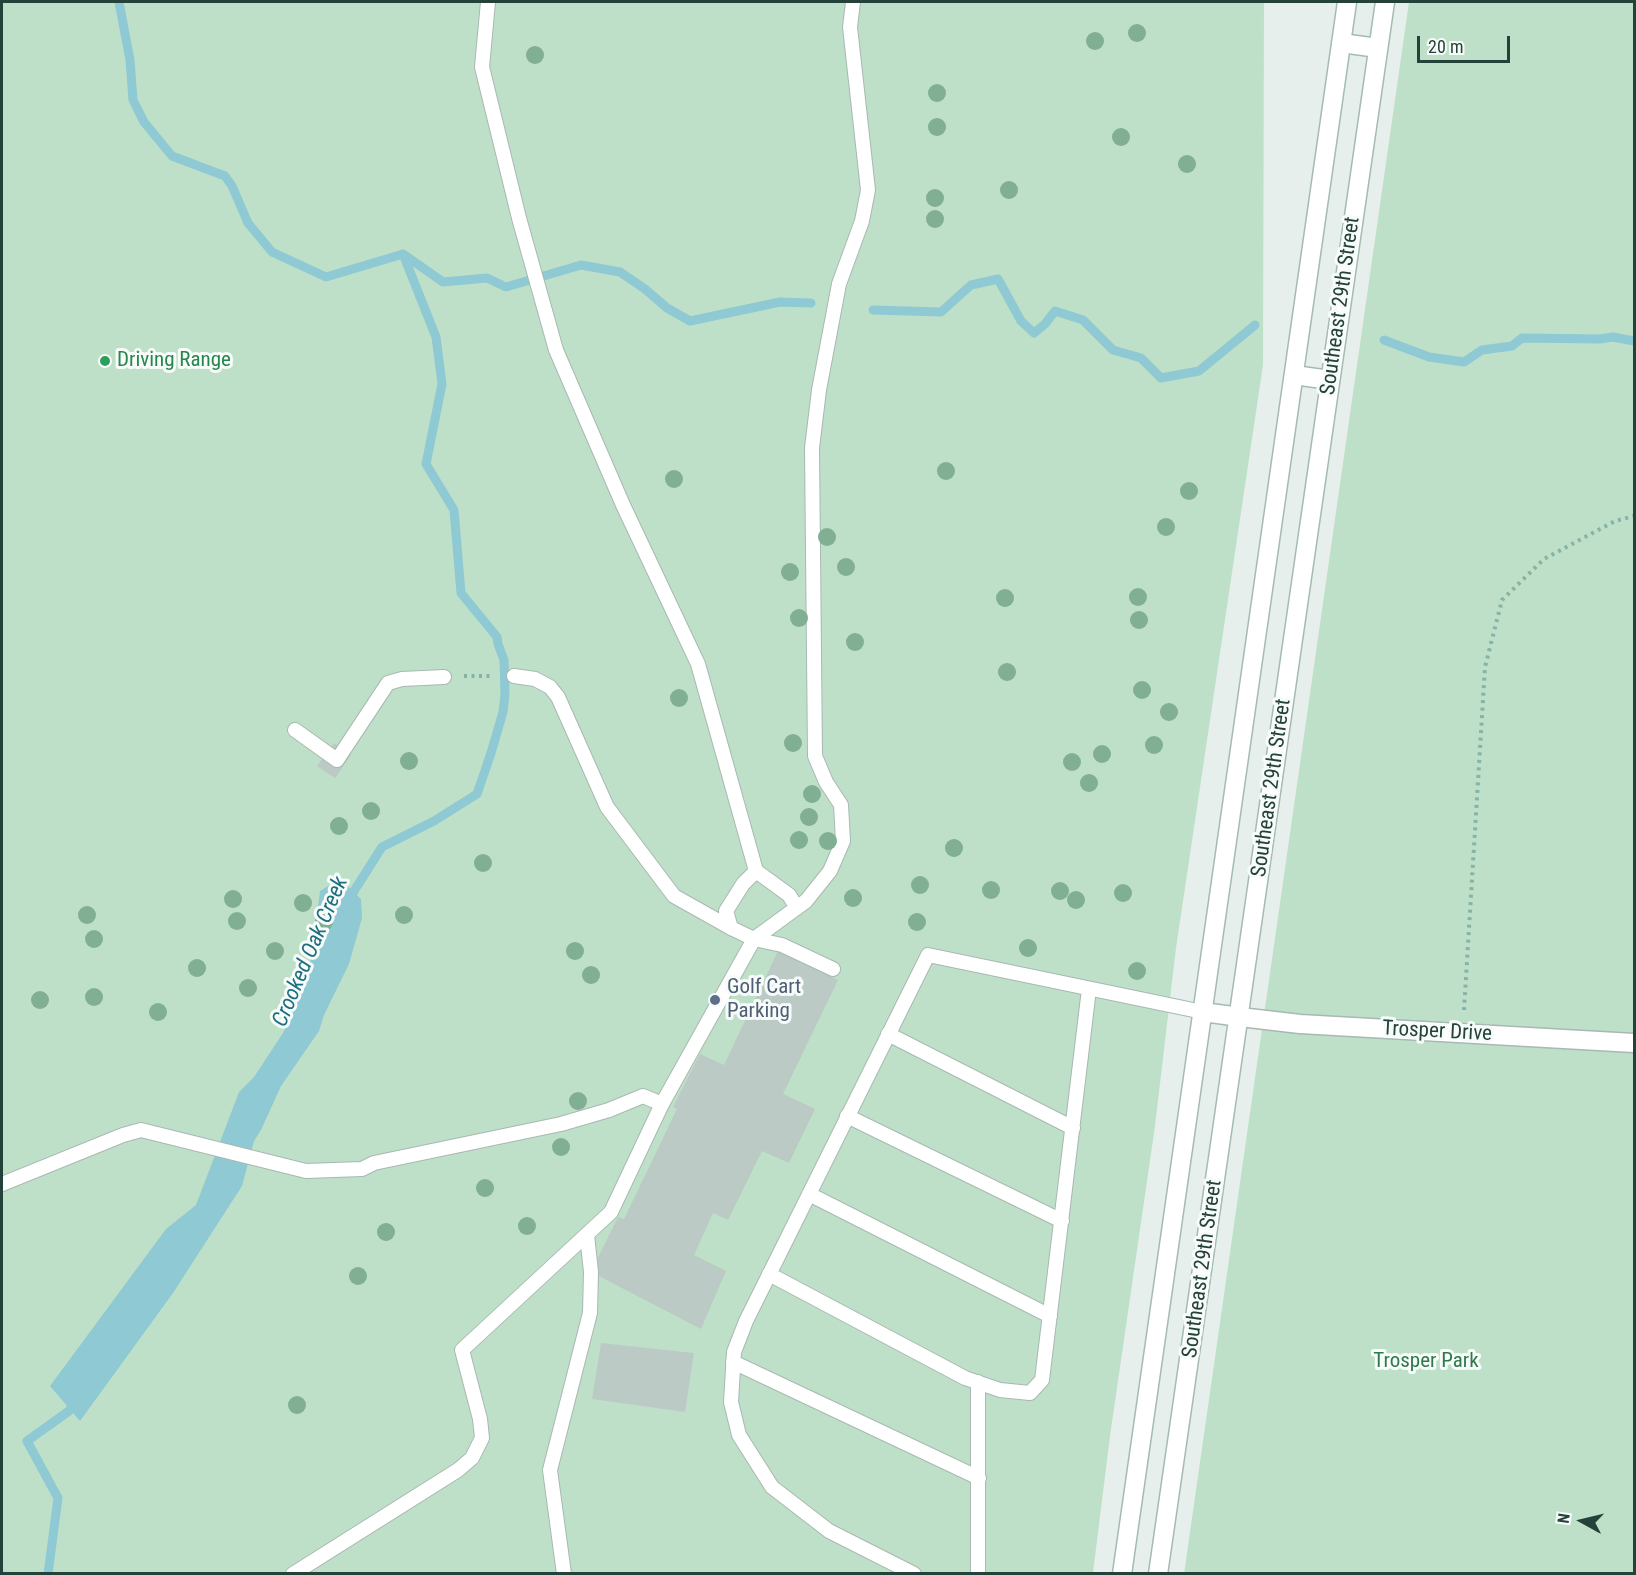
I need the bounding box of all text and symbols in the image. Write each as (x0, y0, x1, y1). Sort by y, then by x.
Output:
scale bar (1420, 24, 1513, 62)
text: 20 m (1428, 36, 1463, 57)
street label: Southeast 29th Street (1316, 215, 1366, 397)
place label: Driving Range (117, 348, 231, 374)
marker: Driving Range (98, 354, 112, 368)
street label: Southeast 29th Street (1247, 697, 1297, 879)
water label: Crooked Oak Creek (267, 873, 355, 1031)
place label: Golf Cart Parking (727, 975, 801, 1025)
marker: Golf Cart Parking (708, 993, 722, 1007)
street label: Trosper Drive (1382, 1017, 1492, 1047)
street label: Southeast 29th Street (1178, 1178, 1228, 1360)
park label: Trosper Park (1373, 1349, 1479, 1375)
north arrow (1552, 1491, 1612, 1551)
text: N (1554, 1512, 1574, 1525)

